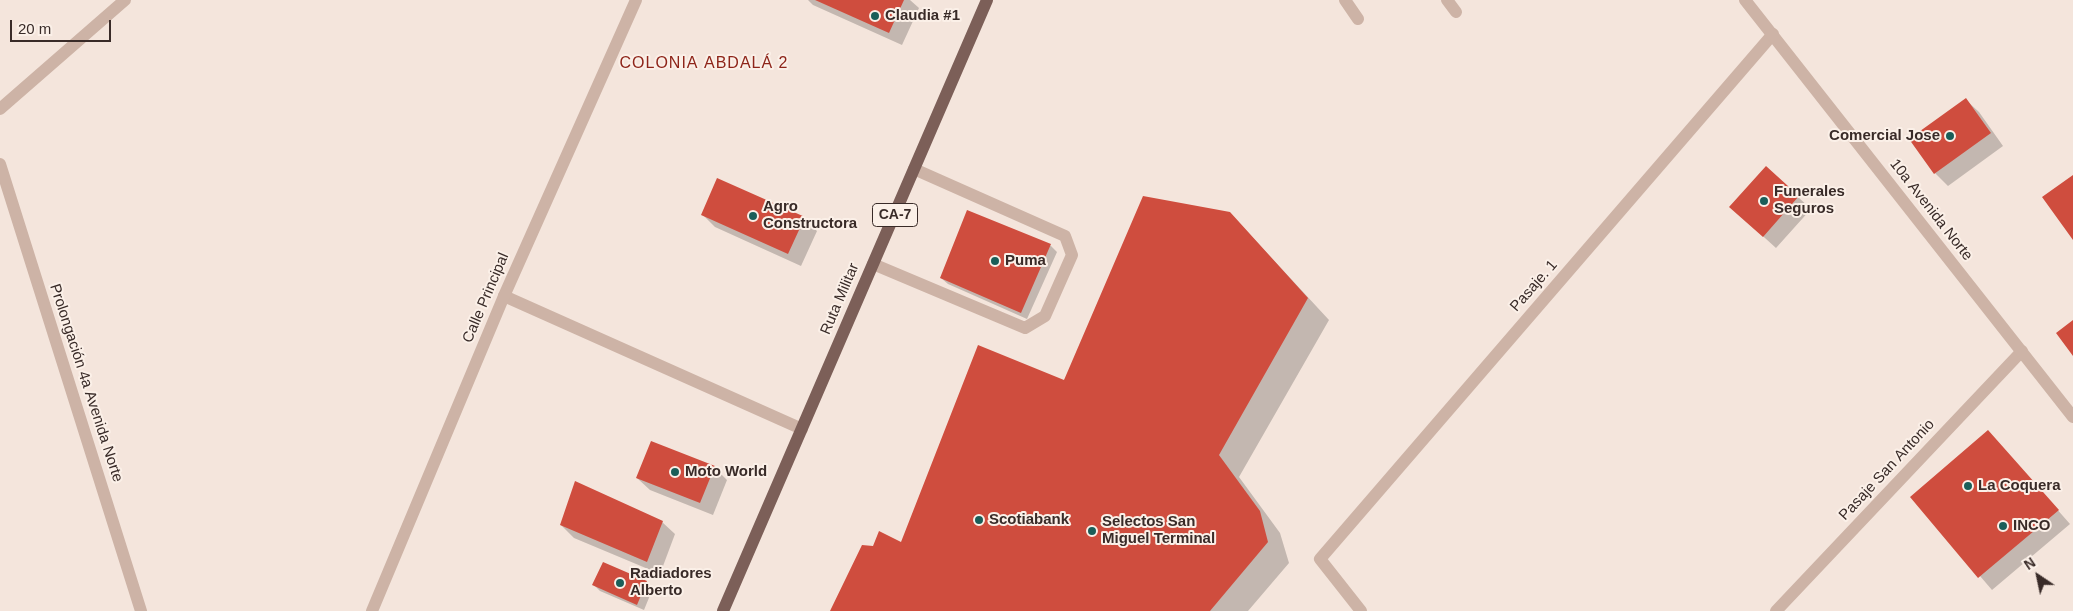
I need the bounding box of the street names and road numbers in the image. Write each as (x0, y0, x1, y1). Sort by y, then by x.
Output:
street label: 10a Avenida Norte (1886, 156, 1976, 264)
road number: CA-7 (872, 204, 918, 226)
street label: Calle Principal (459, 250, 513, 346)
street label: Pasaje. 1 (1507, 256, 1561, 316)
street label: Ruta Militar (817, 261, 863, 337)
street label: Prolongación 4a Avenida Norte (45, 282, 127, 484)
street label: Pasaje San Antonio (1835, 416, 1939, 524)

